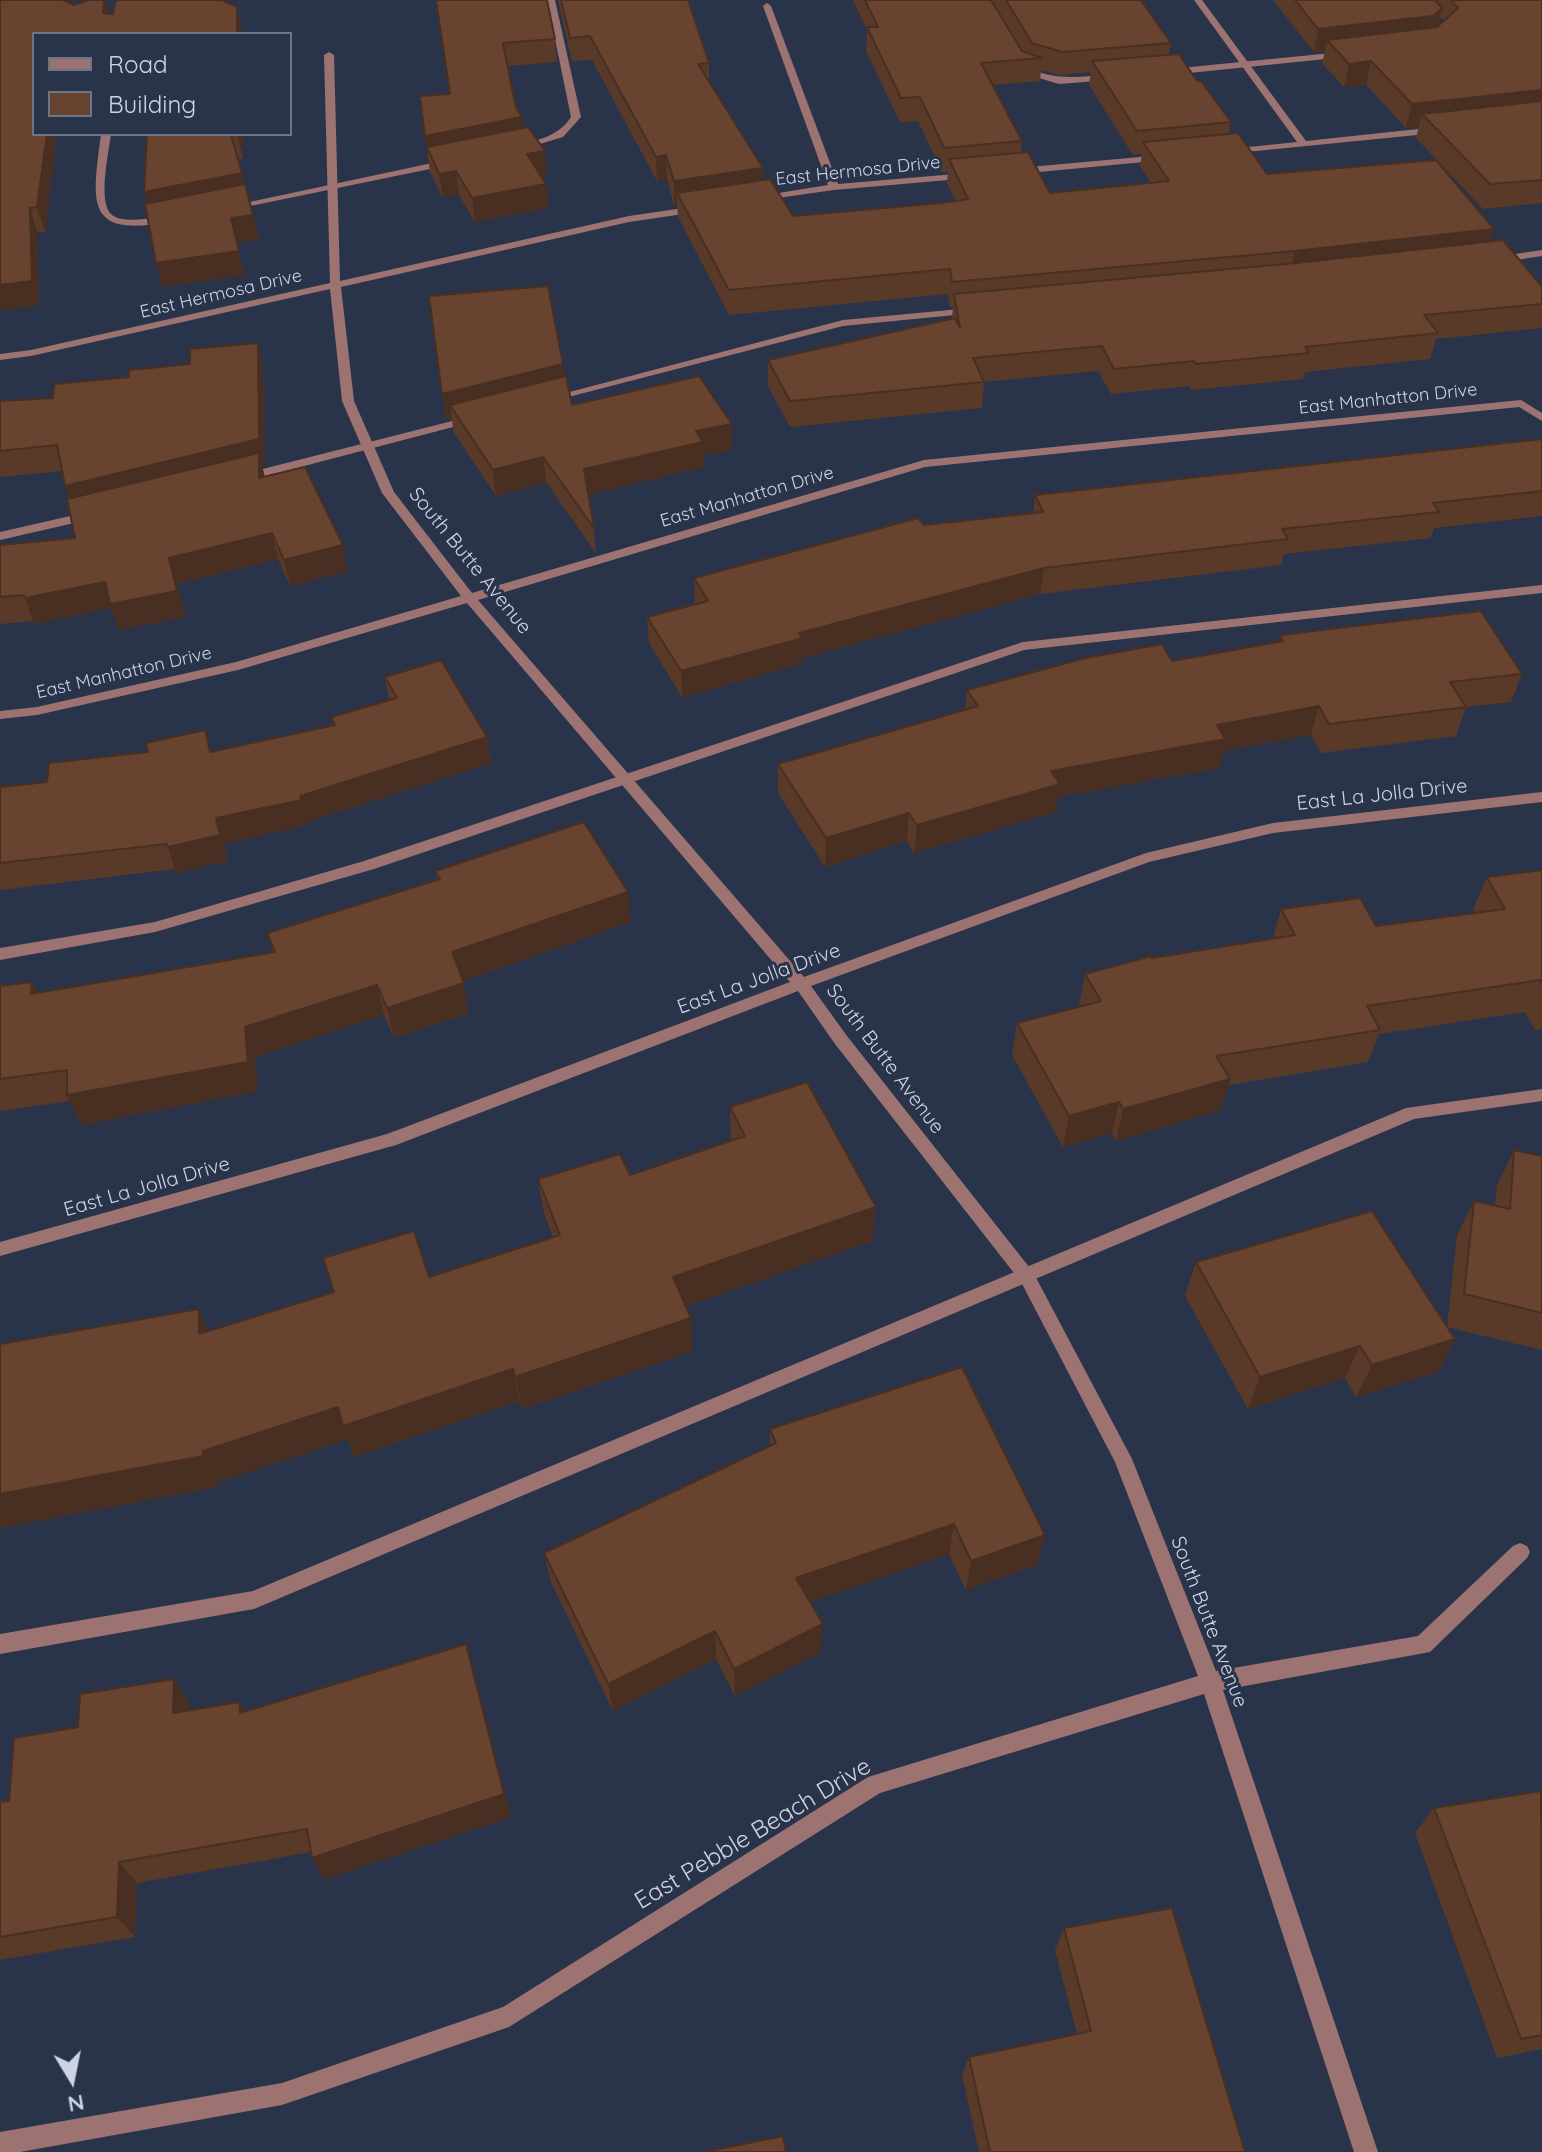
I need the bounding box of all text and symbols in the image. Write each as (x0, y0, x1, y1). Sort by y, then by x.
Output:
legend (32, 32, 292, 136)
text: Road (108, 49, 168, 79)
text: Building (108, 89, 196, 119)
street label: East Hermosa Drive (774, 152, 942, 190)
street label: East Hermosa Drive (138, 265, 304, 323)
street label: East Manhatton Drive (1298, 379, 1478, 419)
street label: East Manhatton Drive (658, 462, 836, 532)
street label: South Butte Avenue (404, 483, 536, 639)
street label: East Manhatton Drive (34, 642, 214, 704)
street label: East La Jolla Drive (1295, 774, 1469, 816)
street label: East La Jolla Drive (674, 938, 844, 1020)
street label: South Butte Avenue (821, 979, 949, 1139)
street label: East La Jolla Drive (61, 1152, 233, 1222)
street label: South Butte Avenue (1165, 1533, 1253, 1711)
street label: East Pebble Beach Drive (630, 1752, 876, 1916)
north arrow (32, 2040, 112, 2120)
text: N (66, 2088, 87, 2119)

